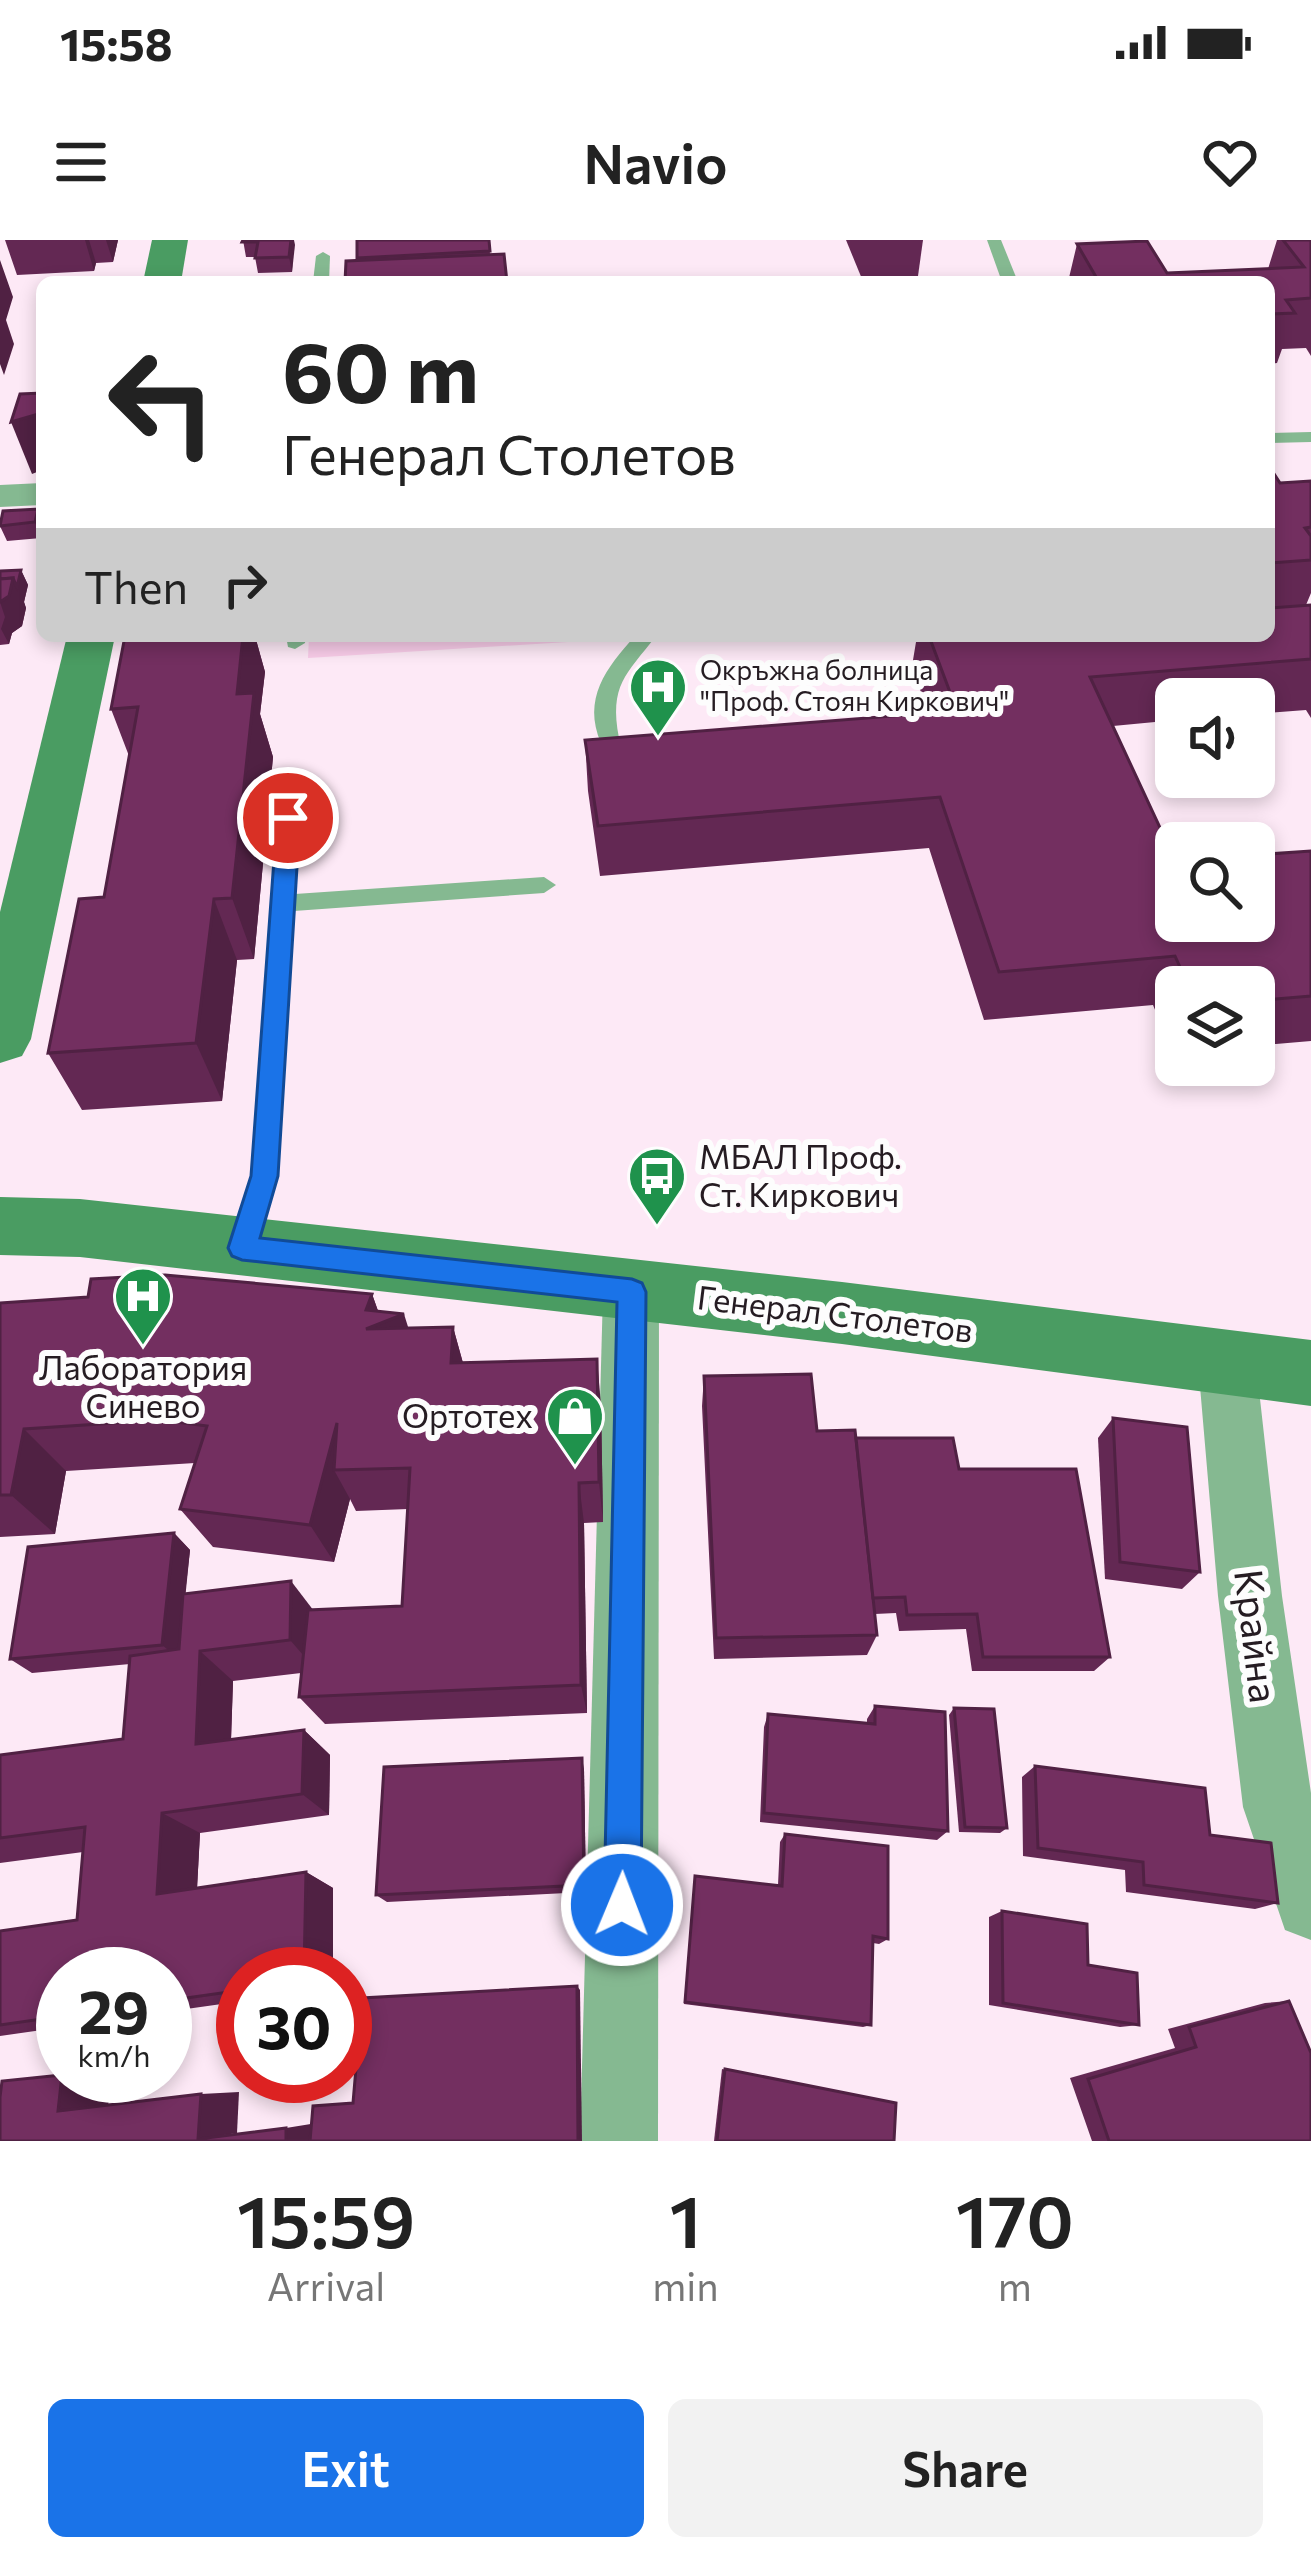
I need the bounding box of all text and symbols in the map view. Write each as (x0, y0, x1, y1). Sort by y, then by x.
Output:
text: 15:58 (60, 15, 173, 70)
icon: menu (48, 129, 114, 195)
text: Navio (583, 129, 728, 195)
icon: heart (1197, 129, 1263, 195)
text: 60 m (282, 318, 479, 420)
icon: left (84, 324, 240, 480)
text: Генерал Столетов (282, 420, 736, 486)
icon: right (212, 552, 278, 618)
text: Then (84, 558, 188, 613)
place label: Окръжна болница "Проф. Стоян Киркович" (700, 653, 1009, 717)
hospital icon: Окръжна болница "Проф. Стоян Киркович" (627, 656, 689, 738)
map controls (1155, 678, 1275, 1086)
button: sound (1155, 678, 1275, 798)
pin (237, 767, 339, 869)
icon: arrive (255, 785, 321, 851)
button: search (1155, 822, 1275, 942)
button: layers (1155, 966, 1275, 1086)
place label: МБАЛ Проф. Ст. Киркович (699, 1135, 902, 1214)
bus stop icon: МБАЛ Проф. Ст. Киркович (626, 1145, 688, 1227)
hospital icon: Лаборатория Синево (112, 1265, 174, 1347)
street label: Генерал Столетов (695, 1275, 975, 1350)
place label: Лаборатория Синево (39, 1346, 247, 1425)
shop icon: Ортотех (544, 1385, 606, 1467)
place label: Ортотех (402, 1394, 533, 1435)
street label: Крайна (1226, 1566, 1290, 1705)
position arrow (559, 1842, 685, 1968)
speed limit sign: 30 (216, 1947, 372, 2103)
text: 29 (79, 1973, 149, 2046)
text: km/h (78, 2036, 150, 2073)
text: 15:59 (237, 2175, 415, 2263)
text: 1 (669, 2175, 701, 2263)
text: 170 (956, 2175, 1074, 2263)
text: Arrival (267, 2261, 385, 2309)
text: min (652, 2261, 719, 2309)
text: m (998, 2261, 1032, 2309)
button: Exit (48, 2399, 644, 2537)
button: Share (668, 2399, 1263, 2537)

